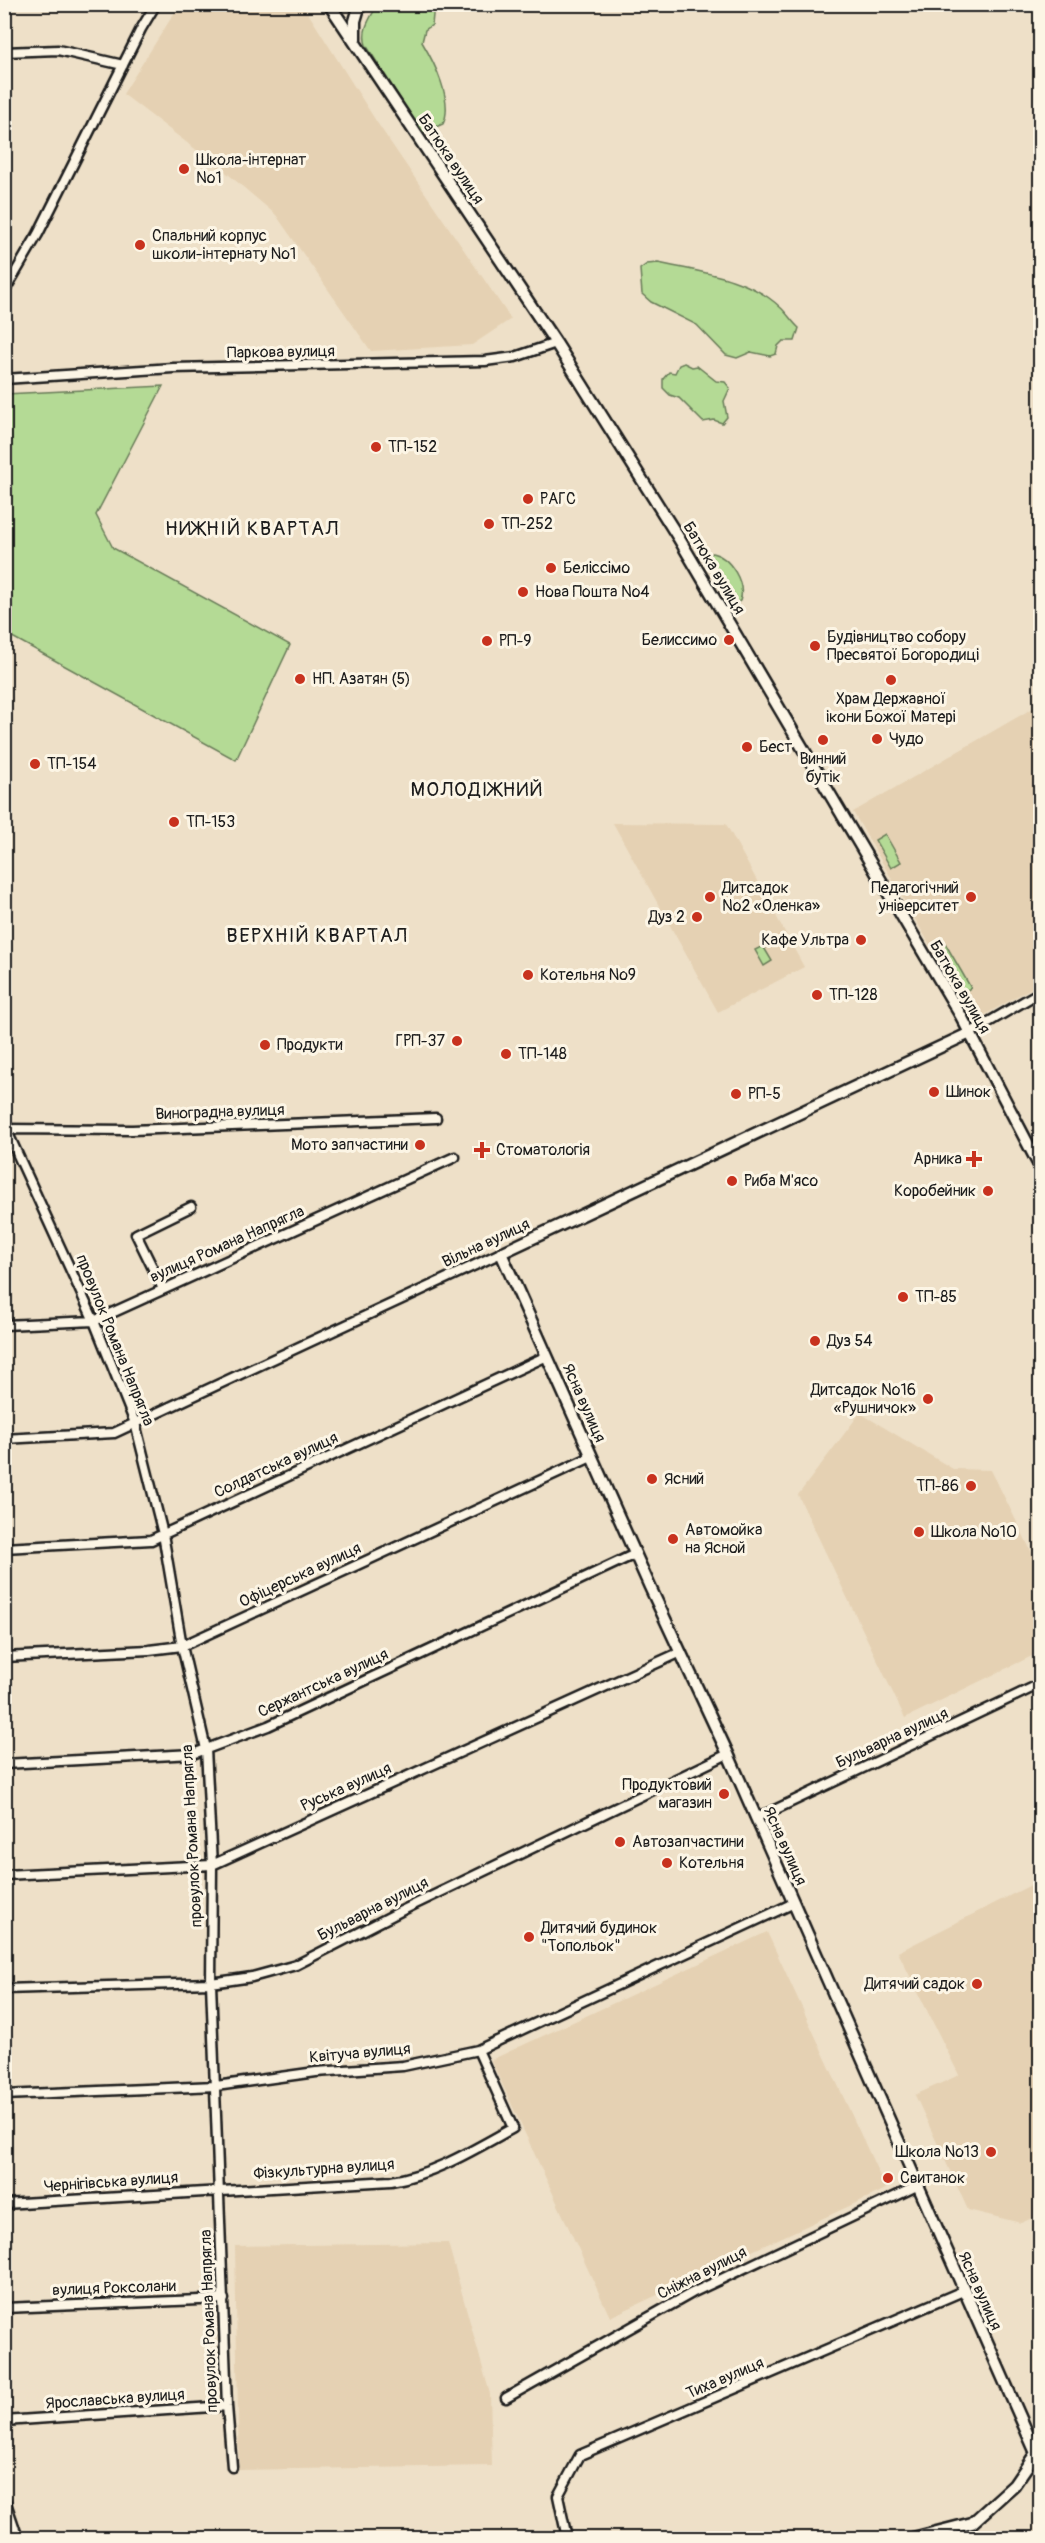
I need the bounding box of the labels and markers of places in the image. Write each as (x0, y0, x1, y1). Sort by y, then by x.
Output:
place label: Школа-інтернат №1 (196, 150, 306, 188)
marker: Школа-інтернат №1 (177, 162, 191, 176)
place label: Спальний корпус школи-інтернату №1 (152, 226, 296, 264)
marker: Спальний корпус школи-інтернату №1 (133, 238, 147, 252)
place label: ТП-152 (388, 437, 437, 457)
marker: ТП-152 (369, 440, 383, 454)
place label: РАГС (540, 489, 576, 509)
marker: РАГС (521, 492, 535, 506)
place label: ТП-252 (501, 514, 553, 534)
marker: ТП-252 (482, 517, 496, 531)
place label: Беліссімо (563, 558, 630, 578)
marker: Беліссімо (544, 561, 558, 575)
place label: Нова Пошта №4 (535, 582, 650, 602)
marker: Нова Пошта №4 (516, 585, 530, 599)
place label: Будівництво собору Пресвятої Богородиці (827, 627, 979, 665)
place label: Белиссимо (641, 630, 717, 650)
place label: РП-9 (499, 631, 532, 651)
marker: Белиссимо (722, 633, 736, 647)
marker: РП-9 (480, 634, 494, 648)
marker: Будівництво собору Пресвятої Богородиці (808, 639, 822, 653)
place label: НП. Азатян (5) (312, 669, 411, 689)
marker: НП. Азатян (5) (293, 672, 307, 686)
marker: Храм Державної ікони Божої Матері (884, 673, 898, 687)
place label: Храм Державної ікони Божої Матері (826, 689, 956, 727)
place label: Чудо (889, 729, 924, 749)
marker: Чудо (870, 732, 884, 746)
marker: Винний бутік (816, 733, 830, 747)
place label: Бест (759, 737, 792, 757)
marker: Бест (740, 740, 754, 754)
place label: Винний бутік (800, 749, 846, 787)
place label: ТП-154 (47, 754, 97, 774)
marker: ТП-154 (28, 757, 42, 771)
place label: ТП-153 (186, 812, 235, 832)
marker: ТП-153 (167, 815, 181, 829)
place label: Дитсадок №2 «Оленка» (721, 878, 820, 916)
place label: Педагогічний університет (871, 878, 959, 916)
marker: Дитсадок №2 «Оленка» (703, 890, 717, 904)
marker: Педагогічний університет (964, 890, 978, 904)
place label: Дуз 2 (647, 907, 685, 927)
marker: Дуз 2 (690, 910, 704, 924)
place label: Кафе Ультра (761, 930, 849, 950)
marker: Кафе Ультра (854, 933, 868, 947)
place label: Котельня №9 (540, 965, 636, 985)
marker: Котельня №9 (521, 968, 535, 982)
place label: ТП-128 (829, 985, 878, 1005)
marker: ТП-128 (810, 988, 824, 1002)
place label: ГРП-37 (396, 1031, 446, 1051)
marker: ГРП-37 (450, 1034, 464, 1048)
place label: Продукти (277, 1035, 343, 1055)
marker: Продукти (258, 1038, 272, 1052)
place label: ТП-148 (518, 1044, 567, 1064)
marker: ТП-148 (499, 1047, 513, 1061)
place label: Шинок (946, 1082, 991, 1102)
place label: РП-5 (748, 1084, 781, 1104)
marker: Шинок (927, 1085, 941, 1099)
marker: РП-5 (729, 1087, 743, 1101)
place label: Мото запчастини (291, 1135, 408, 1155)
marker: Мото запчастини (413, 1138, 427, 1152)
place label: Стоматологія (496, 1140, 590, 1160)
marker: Стоматологія (473, 1141, 491, 1159)
place label: Арника (913, 1149, 962, 1169)
marker: Арника (967, 1152, 981, 1166)
place label: Риба М'ясо (744, 1171, 819, 1191)
marker: Риба М'ясо (725, 1174, 739, 1188)
place label: Коробейник (894, 1181, 976, 1201)
marker: Коробейник (981, 1184, 995, 1198)
place label: ТП-85 (915, 1287, 957, 1307)
marker: ТП-85 (896, 1290, 910, 1304)
place label: Дуз 54 (826, 1331, 873, 1351)
marker: Дуз 54 (808, 1334, 822, 1348)
place label: Дитсадок №16 «Рушничок» (810, 1380, 916, 1418)
marker: Дитсадок №16 «Рушничок» (921, 1392, 935, 1406)
place label: Ясний (664, 1469, 704, 1489)
marker: Ясний (645, 1472, 659, 1486)
place label: ТП-86 (916, 1476, 959, 1496)
marker: ТП-86 (964, 1479, 978, 1493)
place label: Автомойка на Ясной (685, 1520, 762, 1558)
place label: Школа №10 (931, 1522, 1017, 1542)
marker: Школа №10 (912, 1525, 926, 1539)
marker: Автомойка на Ясной (666, 1532, 680, 1546)
place label: Продуктовий магазин (622, 1775, 712, 1813)
marker: Продуктовий магазин (717, 1787, 731, 1801)
place label: Автозапчастини (632, 1832, 744, 1852)
marker: Автозапчастини (613, 1835, 627, 1849)
place label: Котельня (679, 1853, 744, 1873)
marker: Котельня (660, 1856, 674, 1870)
place label: Дитячий будинок "Топольок" (540, 1918, 657, 1956)
marker: Дитячий будинок "Топольок" (522, 1930, 536, 1944)
place label: Дитячий садок (863, 1974, 965, 1994)
marker: Дитячий садок (970, 1977, 984, 1991)
place label: Школа №13 (895, 2142, 979, 2162)
marker: Школа №13 (984, 2145, 998, 2159)
place label: Свитанок (900, 2168, 965, 2188)
marker: Свитанок (881, 2171, 895, 2185)

